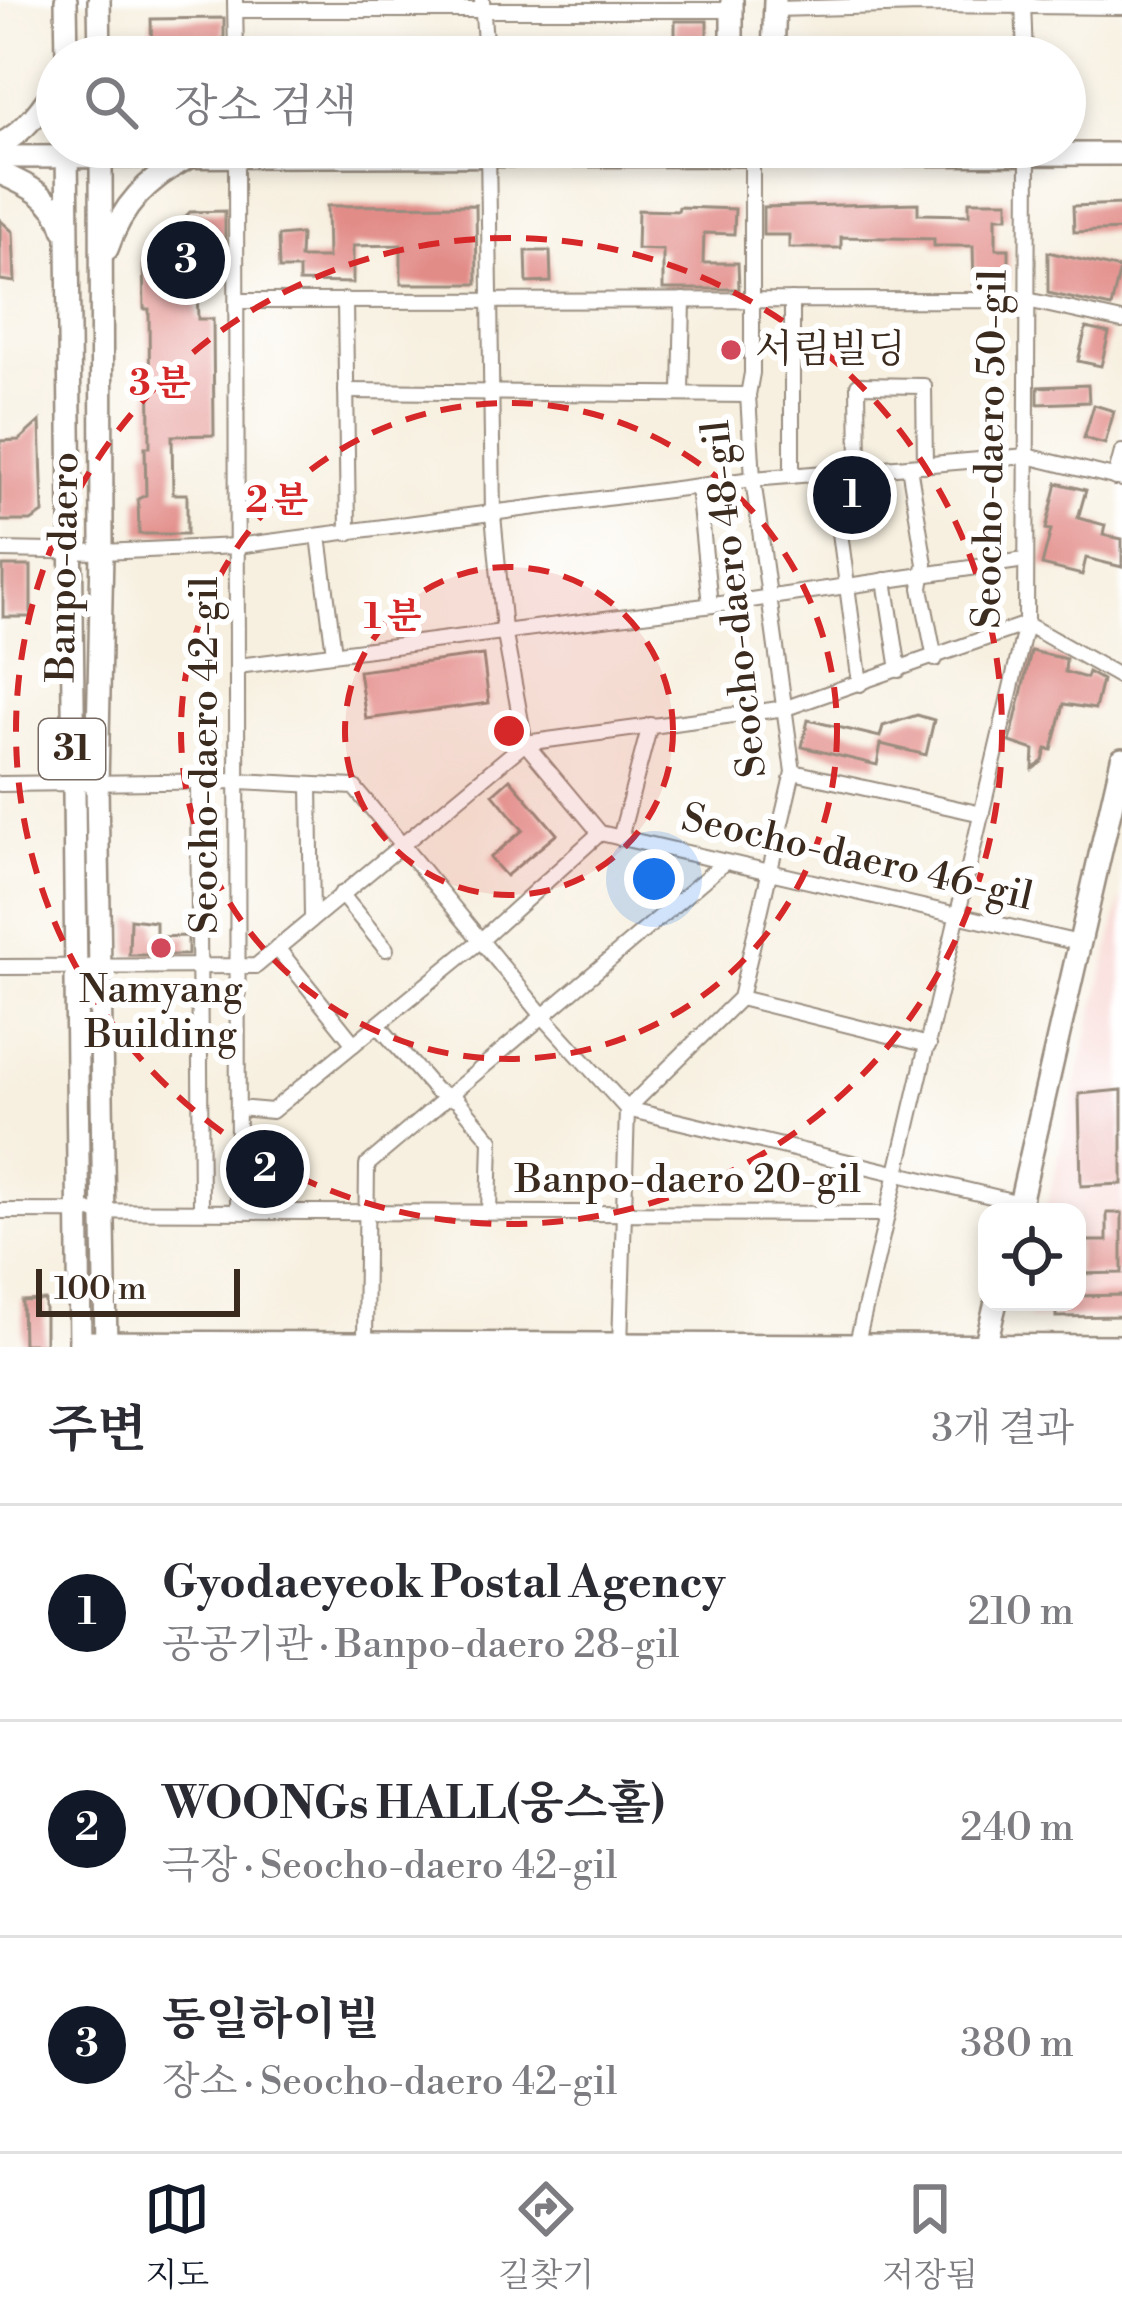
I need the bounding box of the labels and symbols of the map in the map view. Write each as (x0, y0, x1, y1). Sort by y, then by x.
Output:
pin: 3 (147, 215, 225, 305)
street label: Seocho-daero 50-gil (963, 269, 1019, 629)
place label: 서림빌딩 (755, 326, 906, 375)
marker: 서림빌딩 (718, 337, 744, 363)
text: 3 분 (129, 362, 191, 407)
street label: Seocho-daero 48-gil (692, 418, 778, 780)
pin: 1 (813, 450, 891, 540)
street label: Banpo-daero (37, 452, 91, 683)
text: 2 분 (245, 479, 309, 524)
street label: Seocho-daero 42-gil (181, 576, 230, 934)
text: 1 분 (364, 595, 422, 640)
centre of rings (488, 710, 530, 752)
road number: 31 (39, 719, 105, 779)
street label: Seocho-daero 46-gil (677, 794, 1037, 922)
your location (624, 849, 684, 909)
marker: Namyang Building (148, 935, 174, 961)
place label: Namyang Building (79, 966, 243, 1060)
pin: 2 (226, 1124, 304, 1214)
street label: Banpo-daero 20-gil (514, 1156, 861, 1205)
scale bar (36, 1263, 240, 1316)

